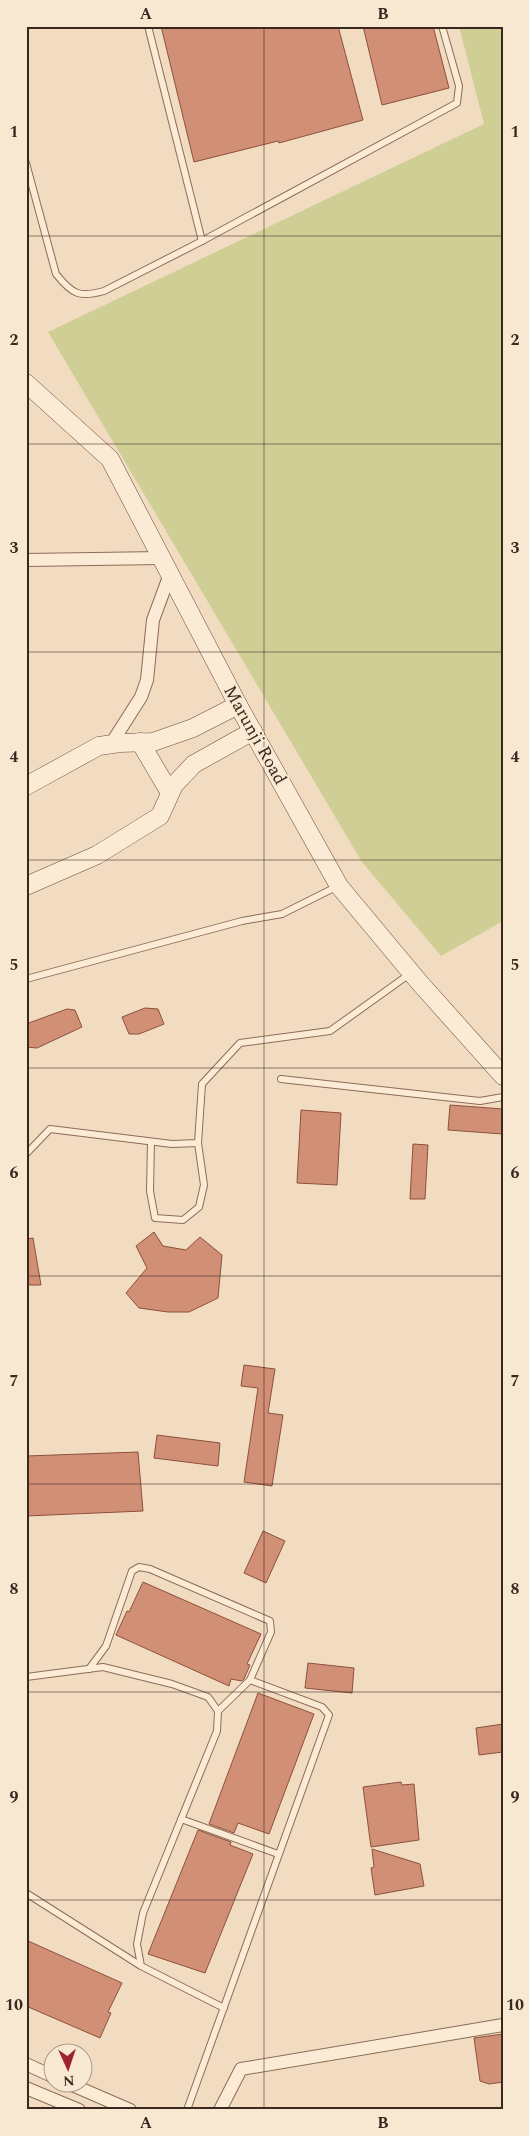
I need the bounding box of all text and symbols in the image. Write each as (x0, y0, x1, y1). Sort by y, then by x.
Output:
text: A (140, 2, 153, 26)
text: B (377, 2, 389, 26)
text: 1 (10, 120, 18, 144)
text: 1 (511, 120, 519, 144)
text: 2 (10, 328, 19, 352)
text: 2 (511, 328, 520, 352)
text: 3 (10, 536, 19, 560)
text: 3 (511, 536, 520, 560)
street label: Marunji Road (217, 680, 293, 790)
text: 4 (10, 745, 19, 769)
text: 4 (511, 745, 520, 769)
text: 5 (10, 953, 18, 977)
text: 5 (511, 953, 519, 977)
text: 6 (10, 1161, 19, 1185)
text: 6 (511, 1161, 520, 1185)
text: 7 (10, 1369, 19, 1393)
text: 7 (511, 1369, 520, 1393)
text: 8 (10, 1577, 19, 1601)
text: 8 (511, 1577, 520, 1601)
text: 9 (10, 1785, 19, 1809)
text: 9 (511, 1785, 520, 1809)
text: 10 (5, 1993, 23, 2017)
text: 10 (506, 1993, 524, 2017)
north arrow (42, 2044, 92, 2094)
text: N (62, 2070, 75, 2091)
text: A (140, 2111, 153, 2135)
text: B (377, 2111, 389, 2135)

